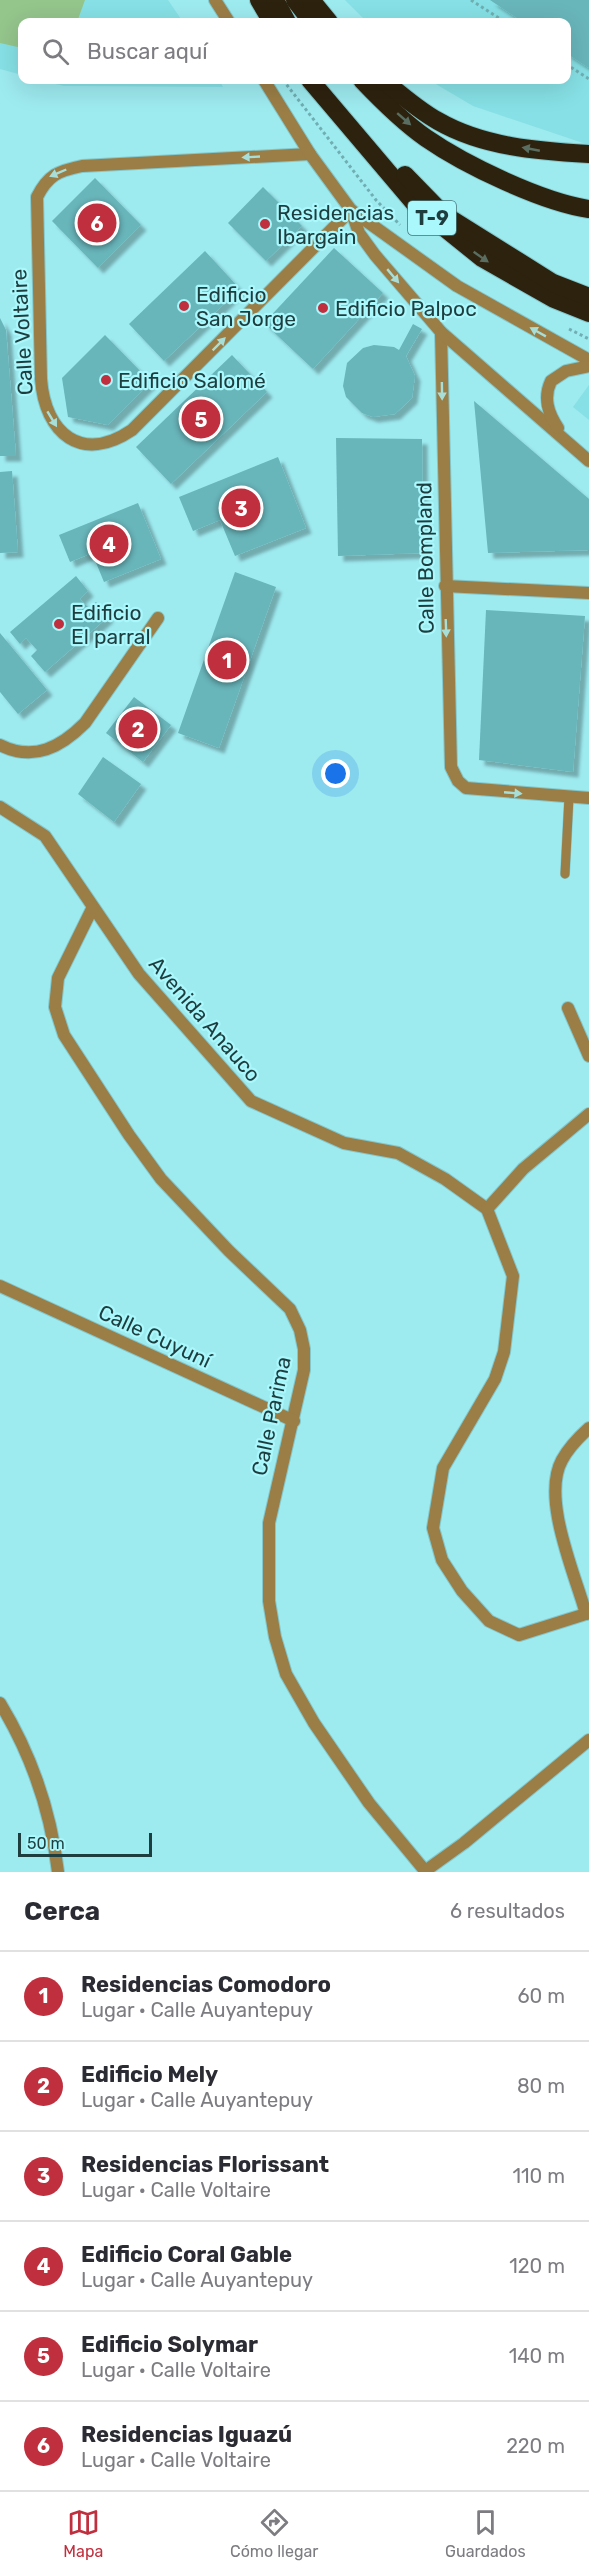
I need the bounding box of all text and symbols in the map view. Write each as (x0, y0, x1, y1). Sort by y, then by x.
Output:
search box (18, 18, 571, 84)
icon: search (39, 35, 72, 68)
text: Buscar aquí (87, 38, 208, 65)
one-way arrow (396, 113, 412, 126)
one-way arrow (521, 144, 540, 153)
one-way arrow (242, 153, 261, 162)
one-way arrow (49, 168, 67, 178)
pin: 6 (78, 200, 116, 246)
place label: Residencias Ibargain (277, 200, 394, 249)
road number: T-9 (408, 201, 456, 235)
marker: Residencias Ibargain (258, 217, 272, 231)
one-way arrow (473, 251, 489, 263)
street label: Calle Voltaire (6, 268, 38, 396)
one-way arrow (386, 268, 399, 283)
place label: Edificio San Jorge (196, 282, 296, 331)
place label: Edificio Palpoc (335, 296, 477, 321)
marker: Edificio San Jorge (177, 299, 191, 313)
marker: Edificio Palpoc (316, 301, 330, 315)
one-way arrow (529, 327, 546, 337)
one-way arrow (211, 337, 225, 351)
place label: Edificio Salomé (118, 368, 266, 393)
marker: Edificio Salomé (99, 373, 113, 387)
one-way arrow (437, 381, 447, 400)
pin: 5 (182, 396, 220, 442)
one-way arrow (47, 411, 57, 428)
street label: Calle Bompland (411, 482, 439, 634)
pin: 3 (222, 486, 260, 530)
pin: 4 (90, 522, 128, 566)
place label: Edificio El parral (71, 600, 151, 649)
marker: Edificio El parral (52, 617, 66, 631)
one-way arrow (442, 618, 451, 637)
pin: 1 (208, 638, 246, 682)
pin: 2 (118, 706, 158, 752)
your location (321, 759, 350, 788)
one-way arrow (504, 788, 523, 797)
street label: Avenida Anauco (144, 951, 266, 1087)
street label: Calle Cuyuní (95, 1299, 216, 1373)
street label: Calle Parima (246, 1354, 296, 1478)
scale bar (18, 1830, 152, 1858)
text: 50 m (27, 1834, 65, 1853)
text: Cerca (24, 1896, 100, 1927)
text: 6 resultados (450, 1899, 565, 1923)
text: Residencias Comodoro (81, 1971, 331, 1998)
text: 1 (39, 1984, 48, 2008)
text: 60 m (518, 1984, 565, 2008)
text: Lugar · Calle Auyantepuy (81, 1998, 313, 2022)
text: Edificio Mely (81, 2061, 218, 2088)
text: 2 (37, 2074, 50, 2098)
text: 80 m (517, 2074, 565, 2098)
text: Lugar · Calle Auyantepuy (81, 2088, 313, 2112)
text: Residencias Florissant (81, 2151, 329, 2178)
text: 3 (37, 2164, 50, 2188)
text: 110 m (513, 2164, 565, 2188)
text: Lugar · Calle Voltaire (81, 2178, 271, 2202)
text: Edificio Coral Gable (81, 2241, 292, 2268)
text: 4 (37, 2254, 50, 2278)
text: 120 m (509, 2254, 565, 2278)
text: Lugar · Calle Auyantepuy (81, 2268, 313, 2292)
text: Edificio Solymar (81, 2331, 258, 2358)
text: 5 (37, 2344, 50, 2368)
text: 140 m (509, 2344, 565, 2368)
text: Lugar · Calle Voltaire (81, 2358, 271, 2382)
text: Residencias Iguazú (81, 2421, 292, 2448)
text: 6 (37, 2434, 50, 2458)
text: 220 m (506, 2434, 565, 2458)
text: Lugar · Calle Voltaire (81, 2448, 271, 2472)
tab: Mapa (63, 2506, 103, 2561)
tab: Cómo llegar (230, 2506, 318, 2561)
tab: Guardados (445, 2506, 526, 2561)

